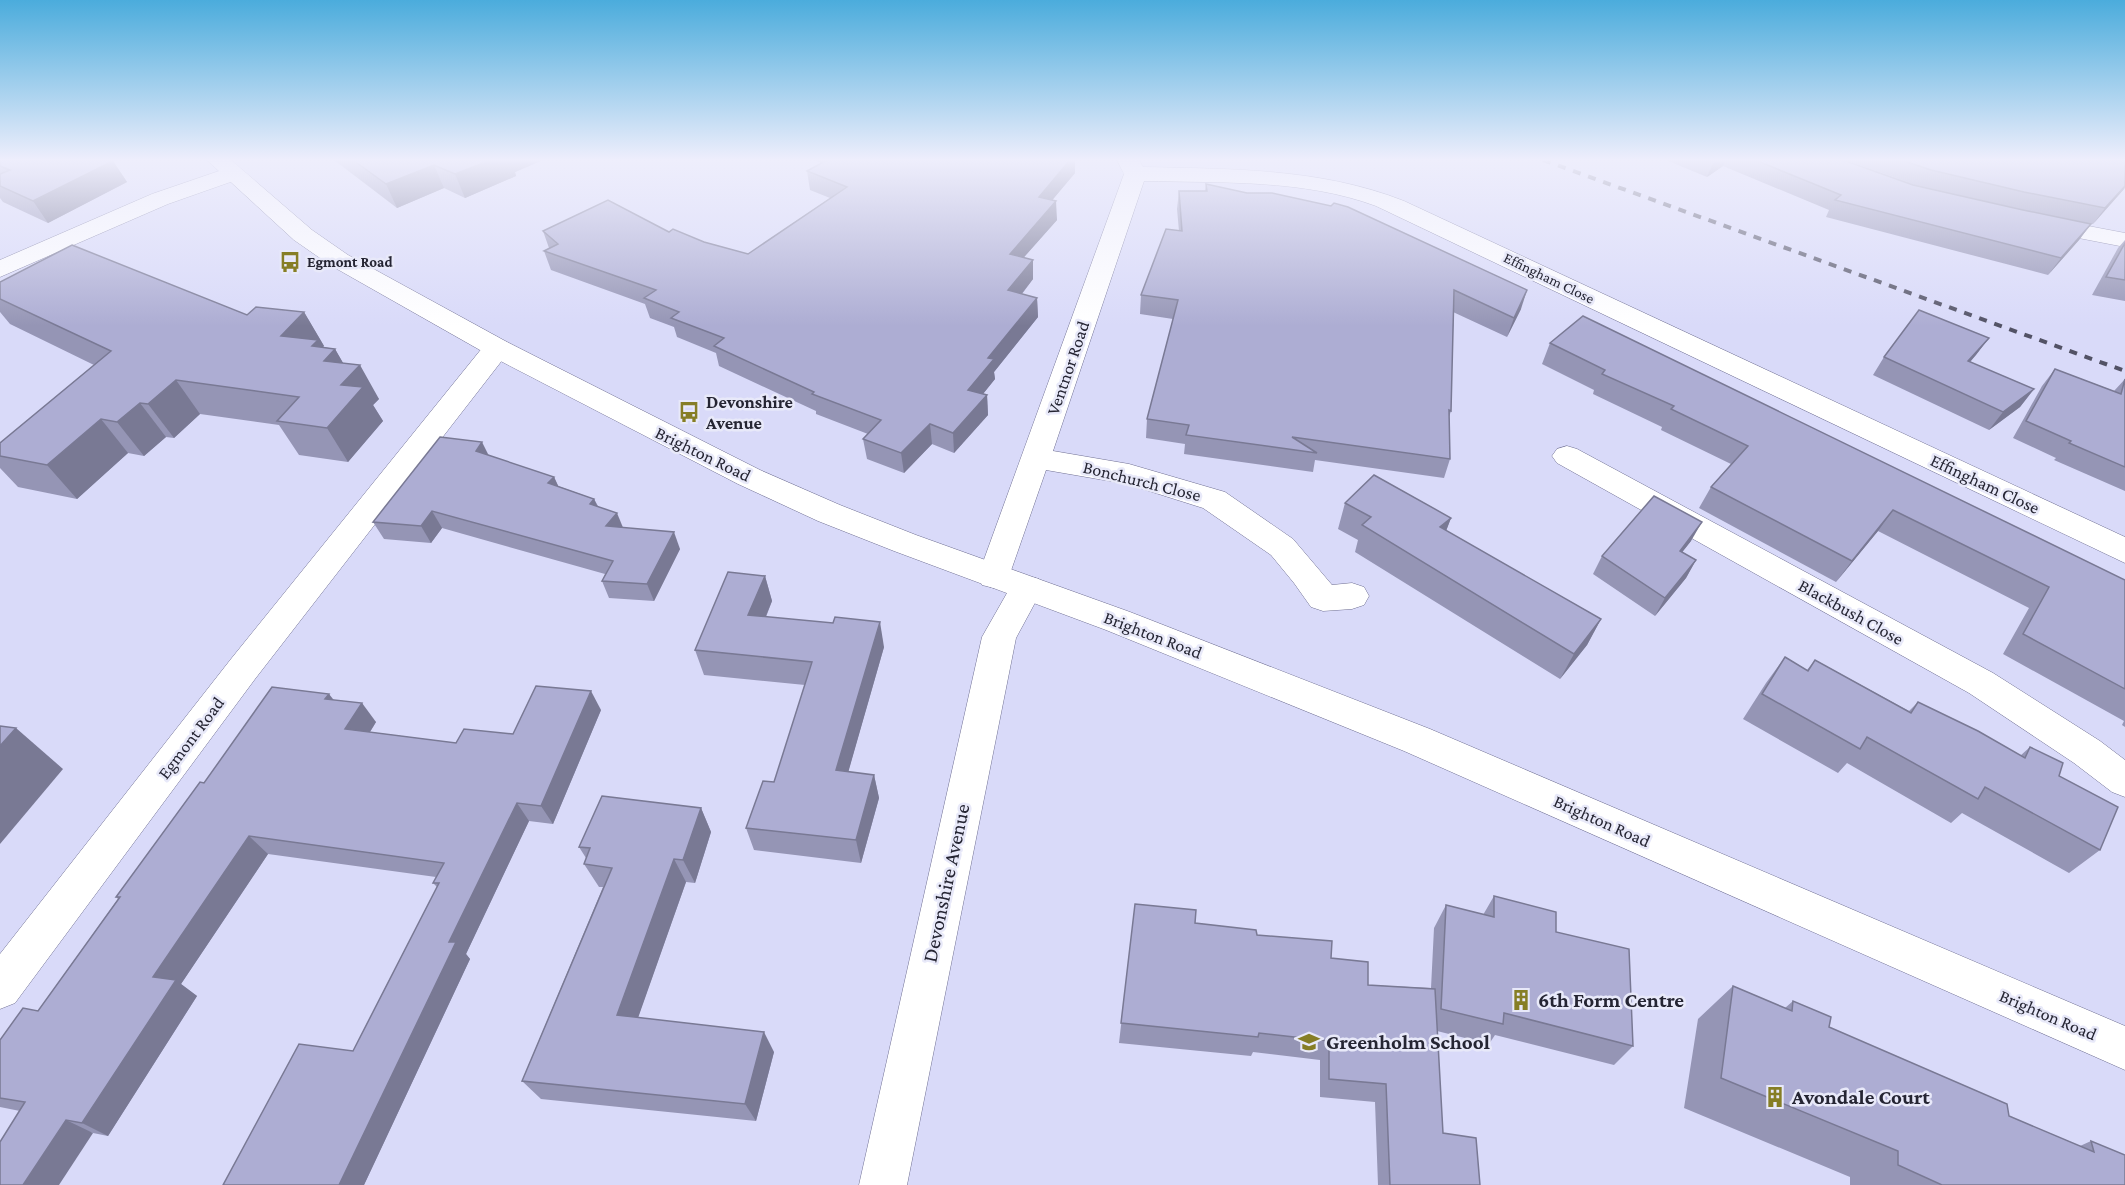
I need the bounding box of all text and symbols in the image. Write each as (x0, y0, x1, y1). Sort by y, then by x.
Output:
street label: Effingham Close (1501, 249, 1597, 308)
bus stop icon: Egmont Road (278, 250, 302, 274)
place label: Egmont Road (307, 254, 393, 270)
street label: Ventnor Road (1043, 318, 1094, 418)
place label: Devonshire Avenue (705, 392, 793, 433)
bus stop icon: Devonshire Avenue (677, 400, 701, 424)
street label: Brighton Road (652, 422, 754, 486)
street label: Effingham Close (1927, 450, 2043, 518)
street label: Bonchurch Close (1081, 457, 1203, 505)
street label: Blackbush Close (1795, 575, 1907, 649)
street label: Brighton Road (1101, 607, 1205, 663)
street label: Egmont Road (154, 693, 229, 783)
street label: Brighton Road (1551, 791, 1654, 851)
street label: Devonshire Avenue (917, 802, 975, 964)
street label: Brighton Road (1996, 986, 2100, 1045)
building icon: 6th Form Centre (1509, 988, 1533, 1012)
place label: 6th Form Centre (1538, 988, 1684, 1012)
school or university icon: Greenholm School (1297, 1030, 1321, 1054)
place label: Greenholm School (1326, 1030, 1490, 1054)
building icon: Avondale Court (1763, 1085, 1787, 1109)
place label: Avondale Court (1791, 1085, 1930, 1109)

